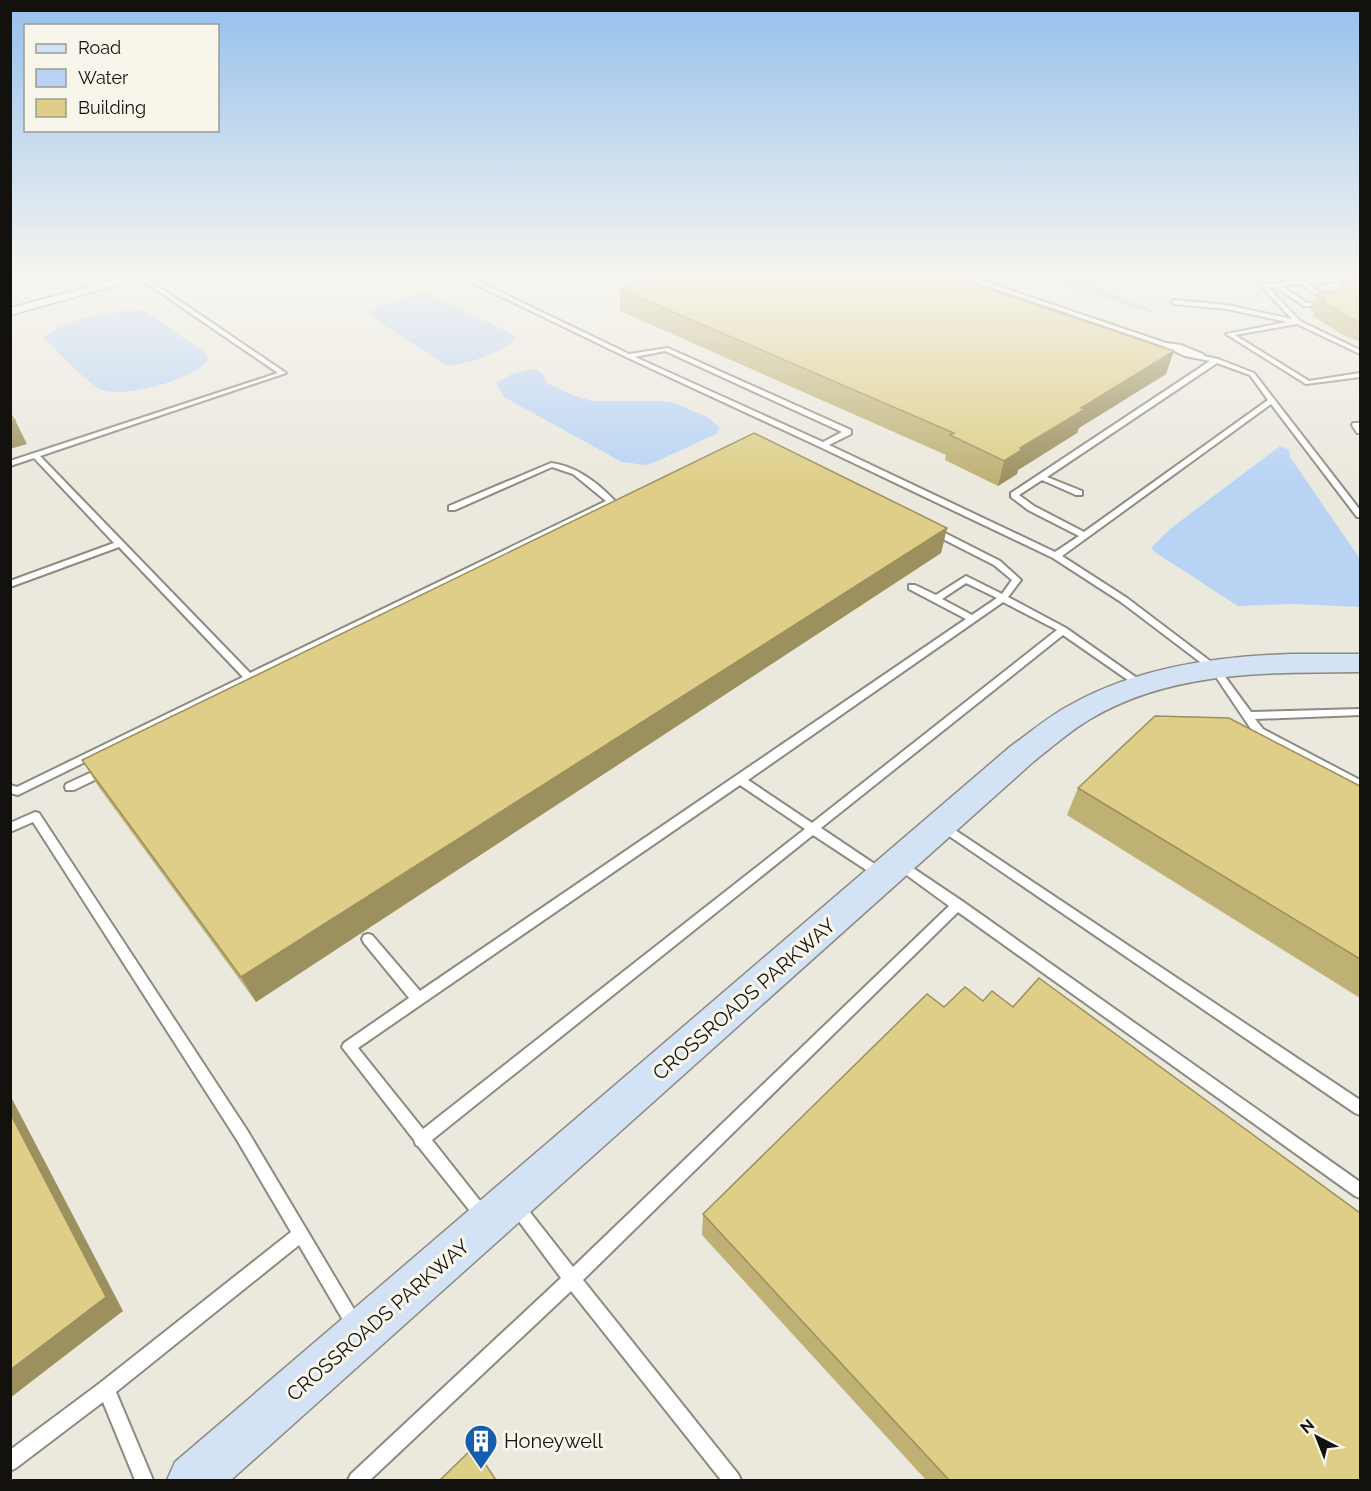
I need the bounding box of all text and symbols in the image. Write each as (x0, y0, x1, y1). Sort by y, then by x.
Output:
legend (24, 24, 219, 132)
text: Road (78, 37, 121, 58)
text: Water (78, 67, 129, 88)
text: Building (78, 97, 146, 118)
street label: CROSSROADS PARKWAY (648, 913, 840, 1085)
street label: CROSSROADS PARKWAY (282, 1234, 474, 1406)
north arrow (1287, 1407, 1347, 1467)
text: N (1296, 1415, 1318, 1437)
building icon: Honeywell (463, 1423, 499, 1470)
place label: Honeywell (504, 1429, 604, 1453)

